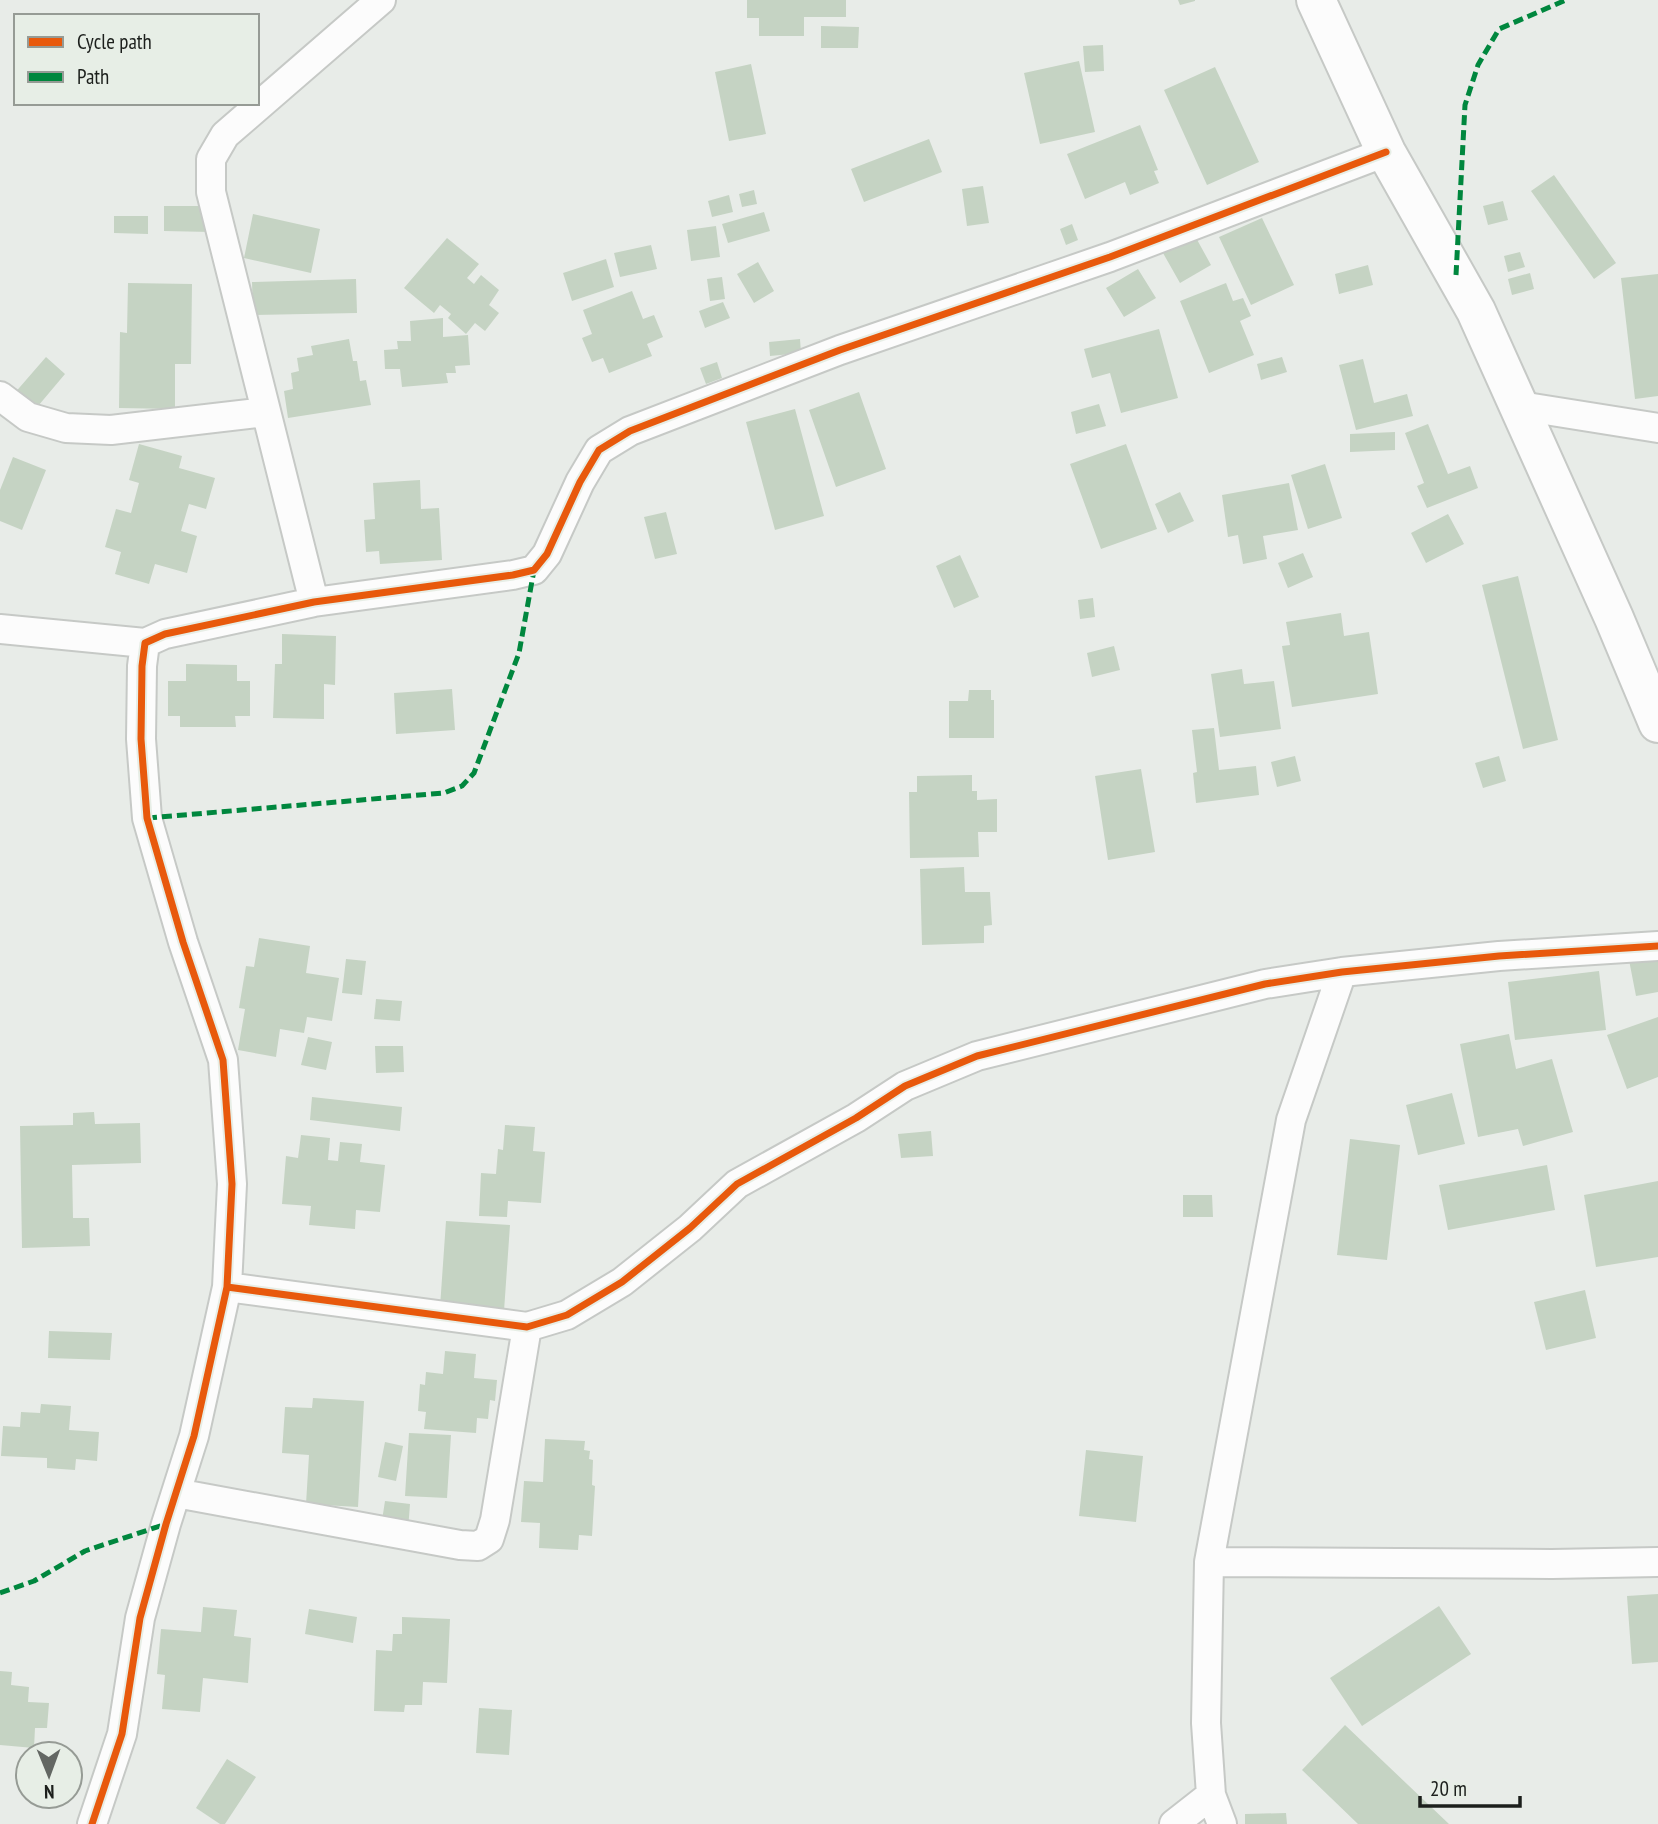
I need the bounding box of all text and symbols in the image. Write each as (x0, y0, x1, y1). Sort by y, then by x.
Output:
legend (14, 14, 259, 105)
text: Cycle path (77, 28, 152, 55)
text: Path (77, 63, 109, 90)
north arrow (14, 1740, 84, 1810)
scale bar (1420, 1764, 1520, 1808)
text: 20 m (1430, 1775, 1467, 1802)
text: N (44, 1780, 55, 1804)

